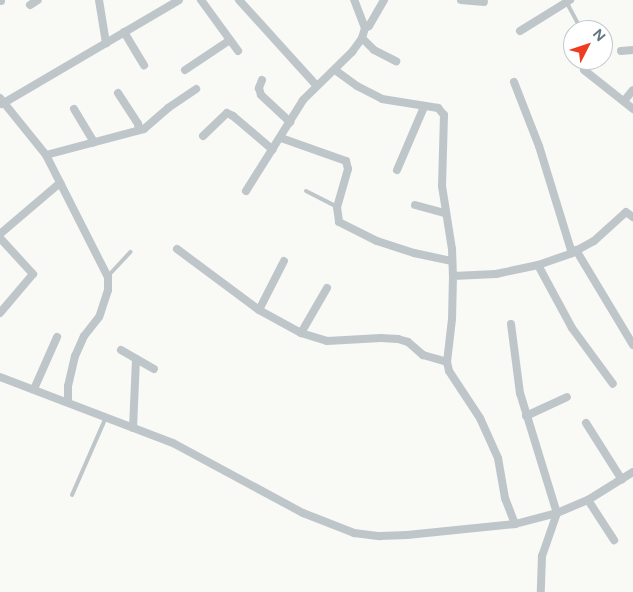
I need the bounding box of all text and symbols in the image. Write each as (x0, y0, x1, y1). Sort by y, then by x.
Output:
north arrow (563, 20, 613, 70)
text: N (589, 26, 609, 45)

